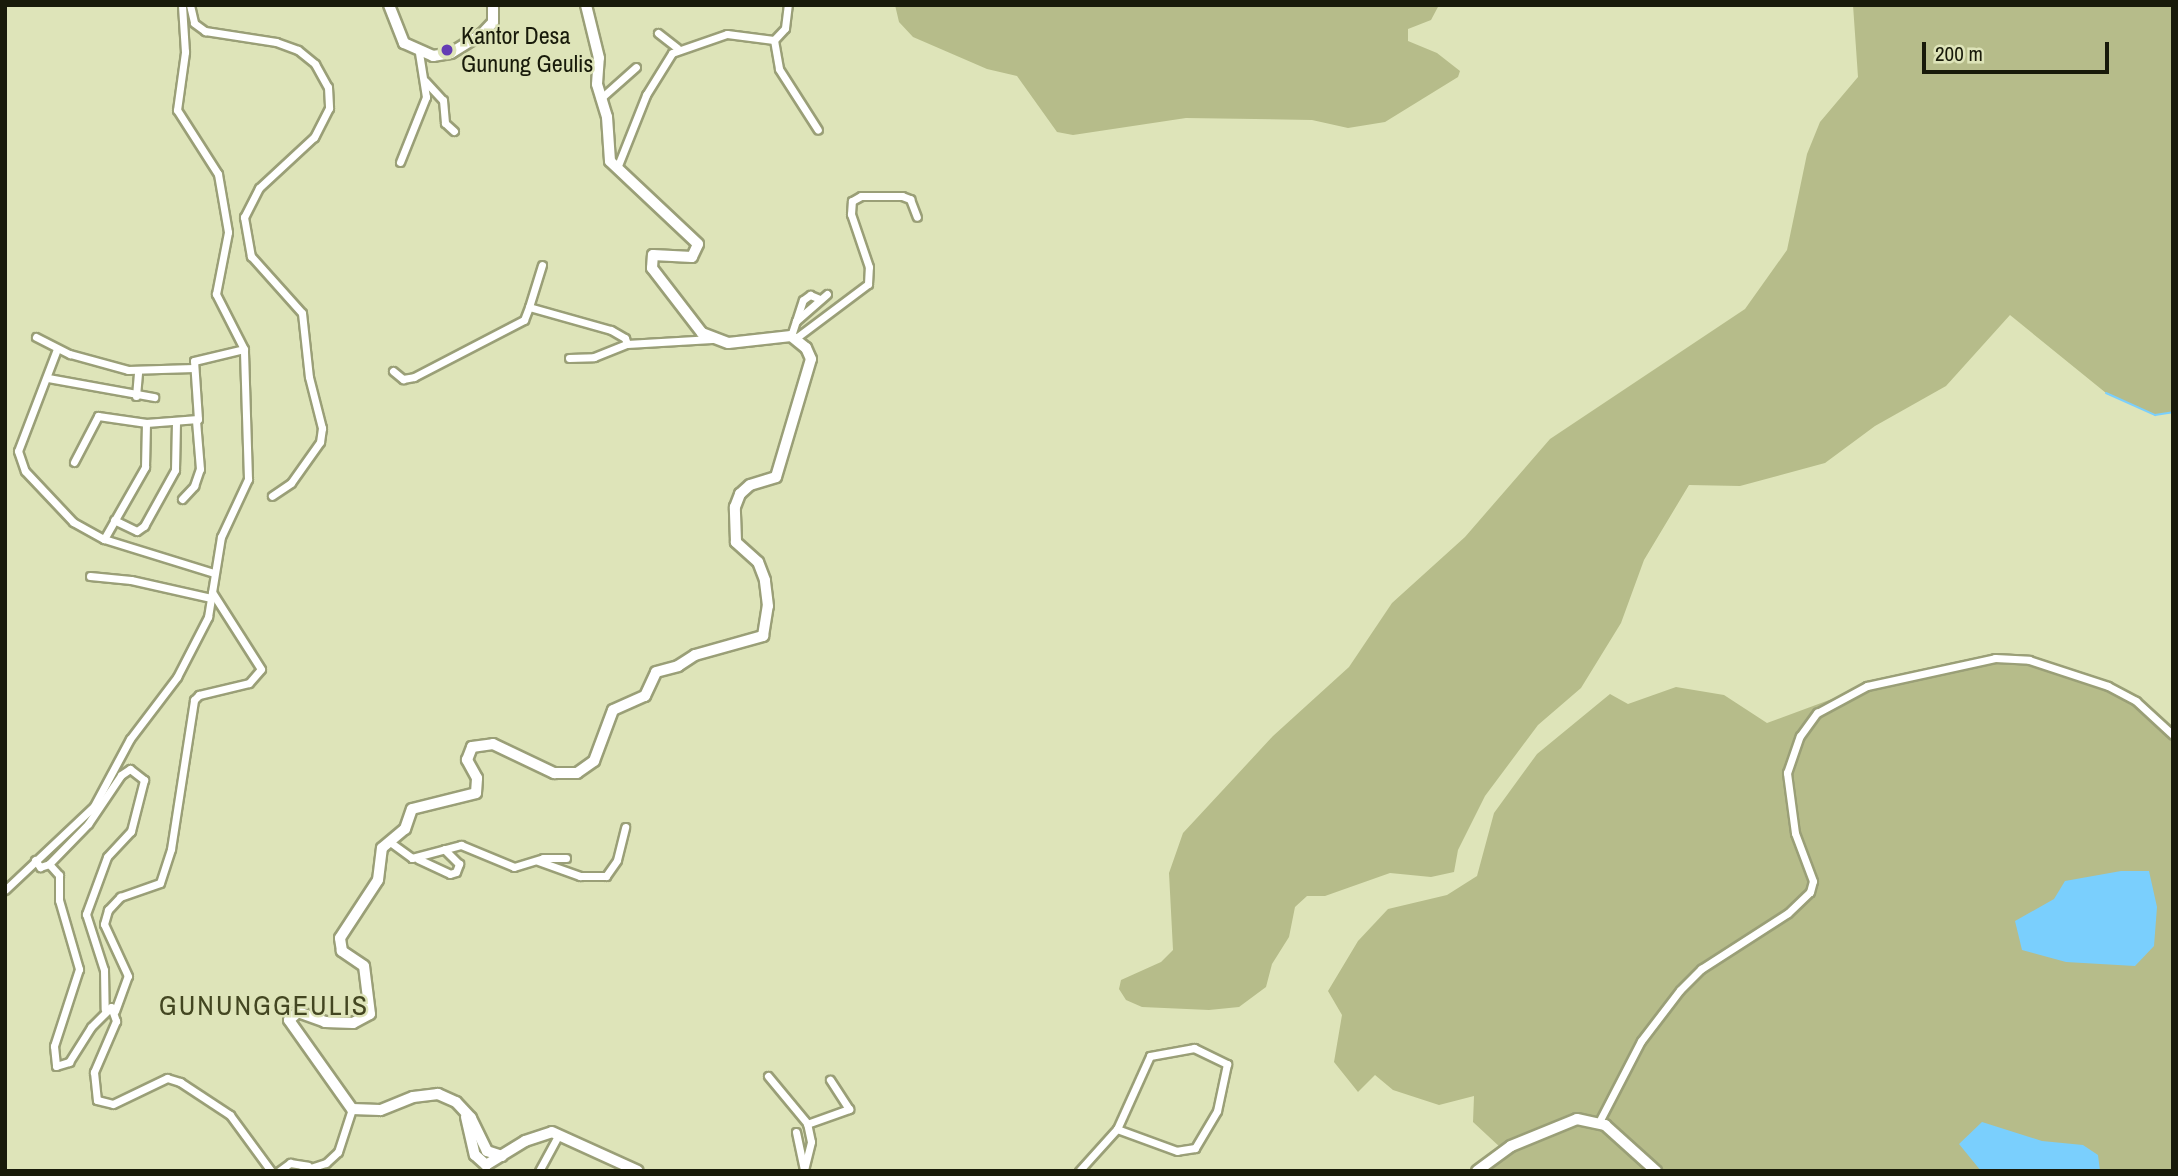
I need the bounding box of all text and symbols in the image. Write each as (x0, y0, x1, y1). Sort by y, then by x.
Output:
place label: Kantor Desa Gunung Geulis (461, 22, 593, 78)
scale bar (1926, 28, 2113, 72)
text: 200 m (1935, 39, 1983, 68)
marker: Kantor Desa Gunung Geulis (439, 42, 455, 58)
district label: GUNUNGGEULIS (160, 988, 368, 1022)

